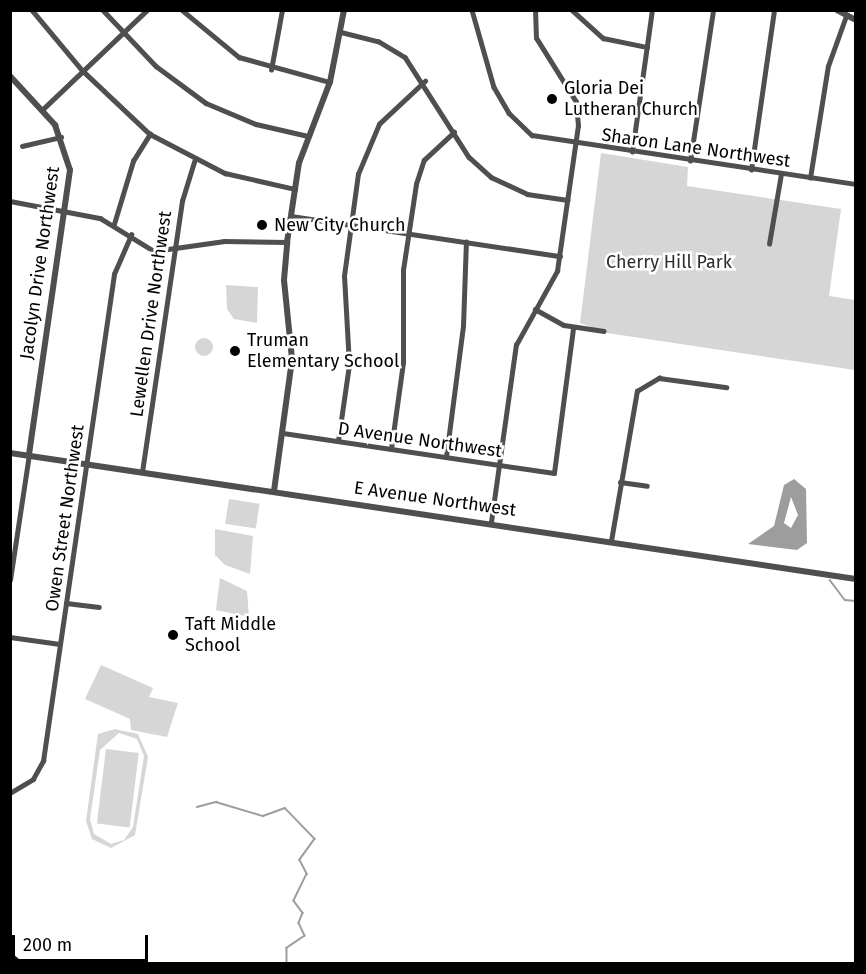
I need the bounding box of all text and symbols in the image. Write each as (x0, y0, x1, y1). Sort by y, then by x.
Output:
place label: Gloria Dei Lutheran Church (564, 78, 698, 121)
marker: Gloria Dei Lutheran Church (545, 92, 559, 106)
street label: Sharon Lane Northwest (600, 124, 792, 172)
street label: Jacolyn Drive Northwest (16, 165, 64, 361)
street label: Lewellen Drive Northwest (126, 209, 176, 419)
place label: New City Church (274, 214, 405, 236)
marker: New City Church (255, 218, 269, 232)
park label: Cherry Hill Park (606, 251, 732, 273)
place label: Truman Elementary School (247, 330, 399, 372)
marker: Truman Elementary School (228, 344, 242, 358)
street label: D Avenue Northwest (337, 418, 503, 462)
street label: Owen Street Northwest (41, 423, 89, 613)
street label: E Avenue Northwest (353, 477, 517, 521)
place label: Taft Middle School (185, 614, 276, 656)
marker: Taft Middle School (166, 628, 180, 642)
scale bar (15, 923, 152, 961)
text: 200 m (23, 934, 72, 956)

